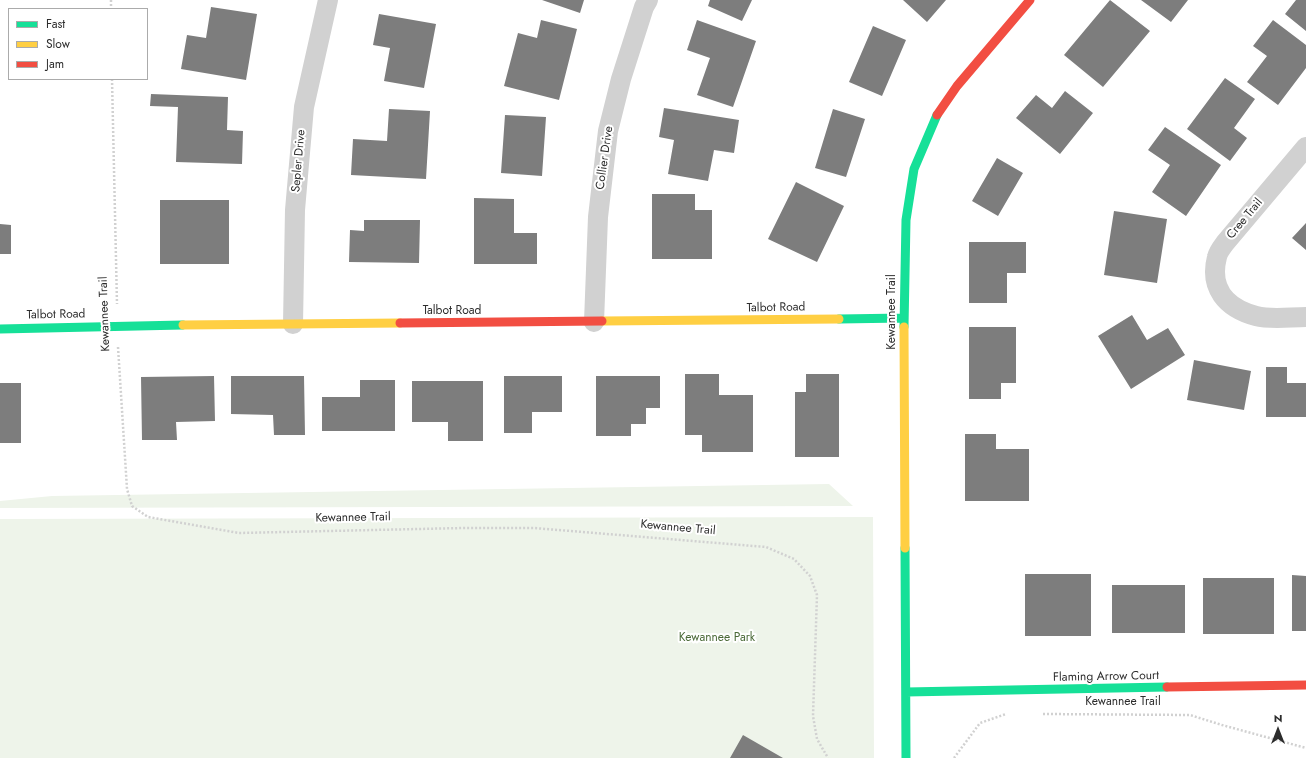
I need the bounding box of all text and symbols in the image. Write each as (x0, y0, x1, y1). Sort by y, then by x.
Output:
legend (8, 8, 148, 80)
text: Fast (46, 15, 65, 33)
text: Slow (46, 35, 70, 53)
text: Jam (46, 55, 64, 73)
street label: Collier Drive (593, 125, 617, 191)
street label: Sepler Drive (289, 129, 309, 193)
street label: Cree Trail (1224, 196, 1266, 242)
street label: Kewannee Trail (885, 274, 899, 350)
street label: Kewannee Trail (96, 276, 114, 352)
street label: Talbot Road (747, 300, 805, 316)
street label: Talbot Road (423, 304, 481, 318)
street label: Talbot Road (27, 307, 85, 323)
street label: Kewannee Trail (315, 510, 391, 526)
street label: Kewannee Trail (640, 518, 716, 538)
park label: Kewannee Park (679, 631, 755, 645)
street label: Flaming Arrow Court (1053, 669, 1159, 685)
street label: Kewannee Trail (1085, 695, 1161, 709)
north arrow (1258, 710, 1298, 750)
text: N (1274, 710, 1282, 726)

